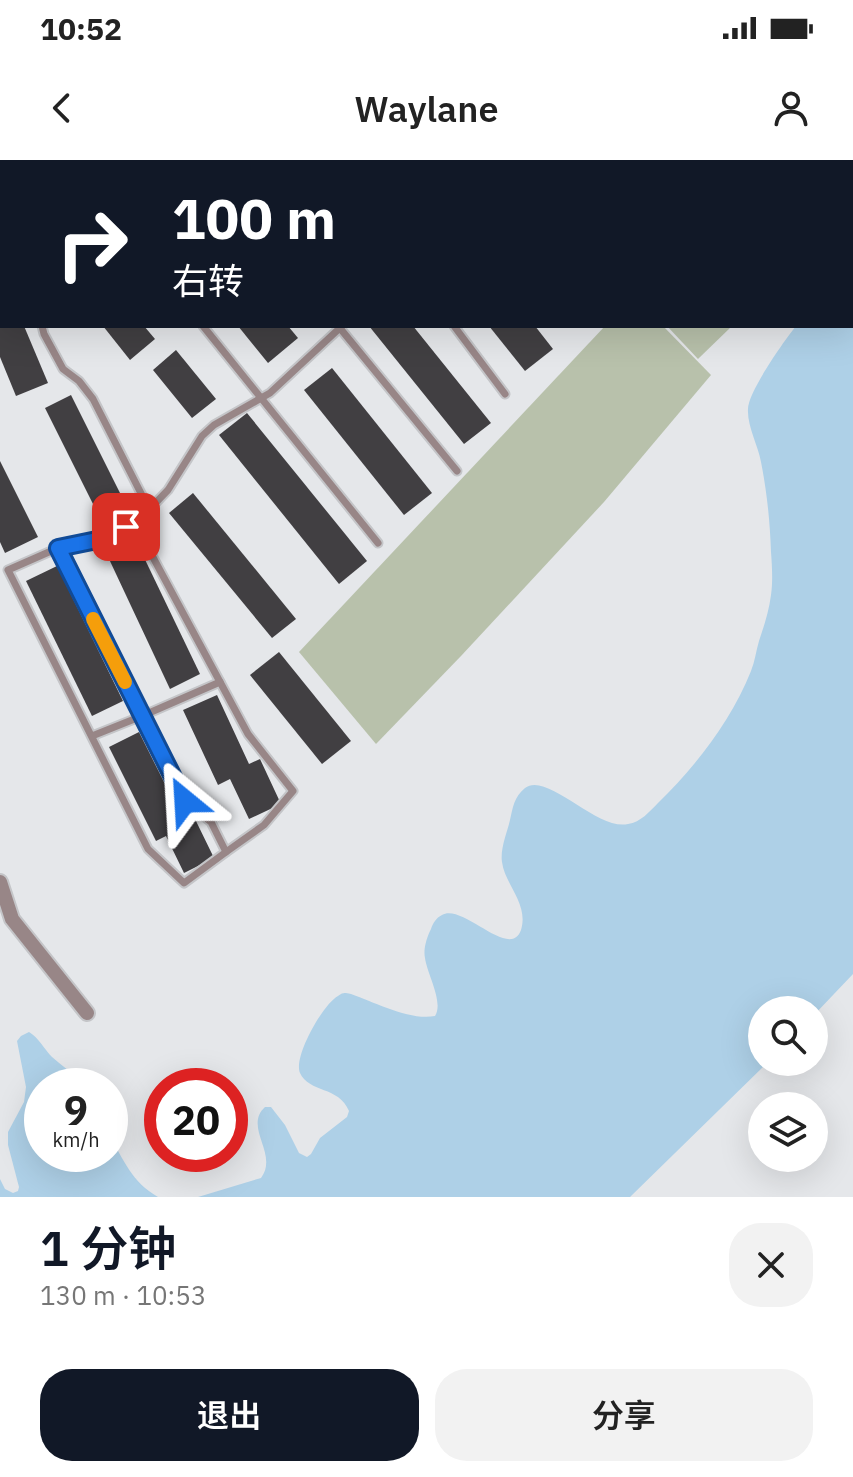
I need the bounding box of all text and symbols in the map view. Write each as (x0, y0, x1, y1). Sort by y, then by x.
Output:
text: 10:52 (40, 9, 122, 48)
text: Waylane (355, 85, 498, 132)
icon: back (40, 86, 84, 130)
icon: person (769, 86, 813, 130)
text: 100 m (172, 182, 336, 254)
icon: right (40, 192, 144, 296)
text: 右转 (172, 257, 244, 304)
pin (92, 493, 160, 561)
icon: arrive (104, 505, 148, 549)
position arrow (143, 759, 227, 843)
map controls (748, 996, 828, 1172)
button: search (748, 996, 828, 1076)
speed limit sign: 20 (144, 1068, 248, 1172)
text: 9 (64, 1084, 88, 1136)
button: layers (748, 1092, 828, 1172)
text: km/h (52, 1126, 100, 1153)
text: 1 分钟 (40, 1217, 176, 1279)
button: close (729, 1223, 813, 1307)
text: 130 m · 10:53 (40, 1278, 206, 1312)
button: 退出 (40, 1369, 419, 1461)
button: 分享 (435, 1369, 813, 1461)

